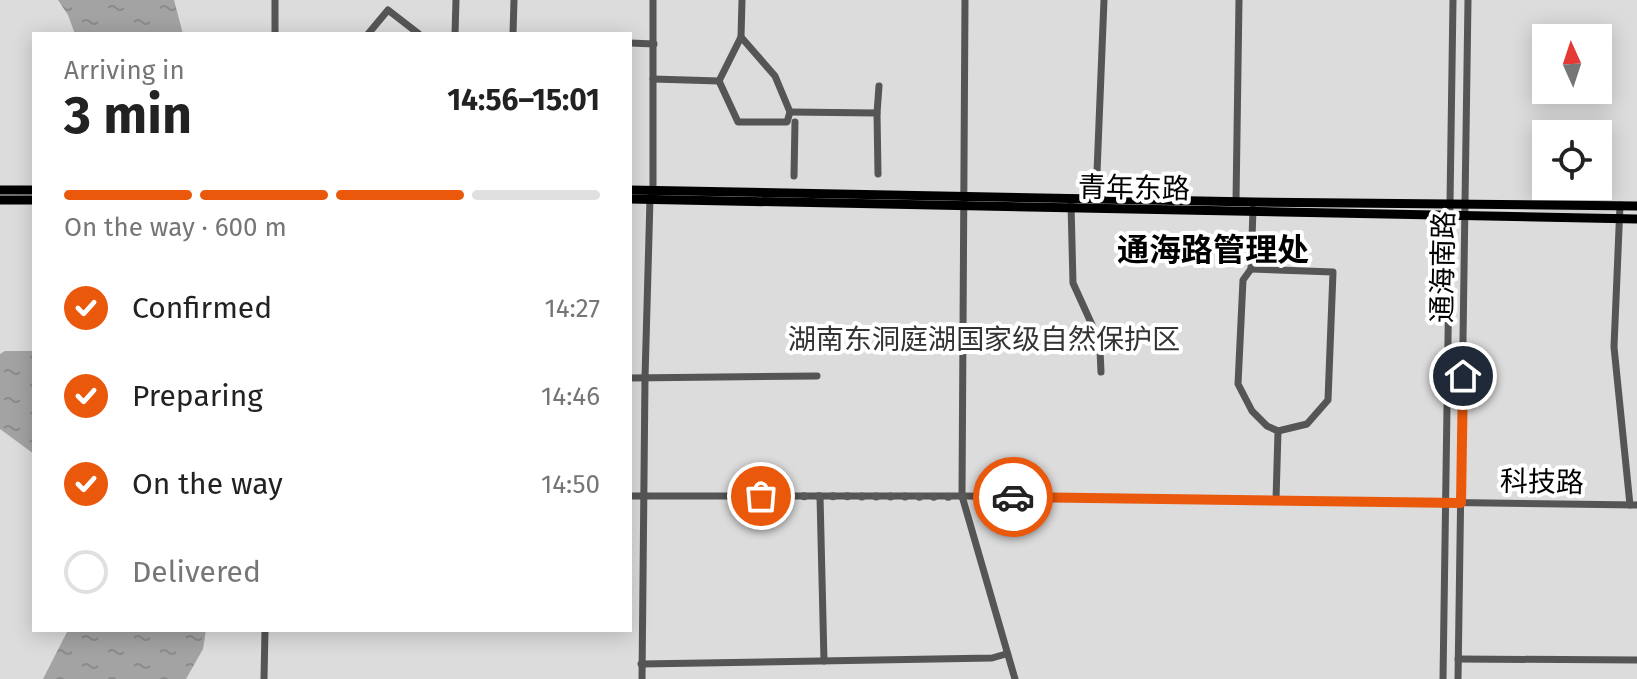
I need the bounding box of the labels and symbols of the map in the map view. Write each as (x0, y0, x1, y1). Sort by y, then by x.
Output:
north arrow (1532, 24, 1612, 104)
street label: 青年东路 (1078, 171, 1190, 205)
street label: 通海南路 (1426, 211, 1460, 323)
district label: 通海路管理处 (1117, 231, 1309, 269)
park label: 湖南东洞庭湖国家级自然保护区 (788, 323, 1180, 356)
pin (1429, 342, 1497, 410)
courier (973, 457, 1053, 537)
pin (727, 462, 795, 530)
street label: 科技路 (1500, 465, 1584, 499)

